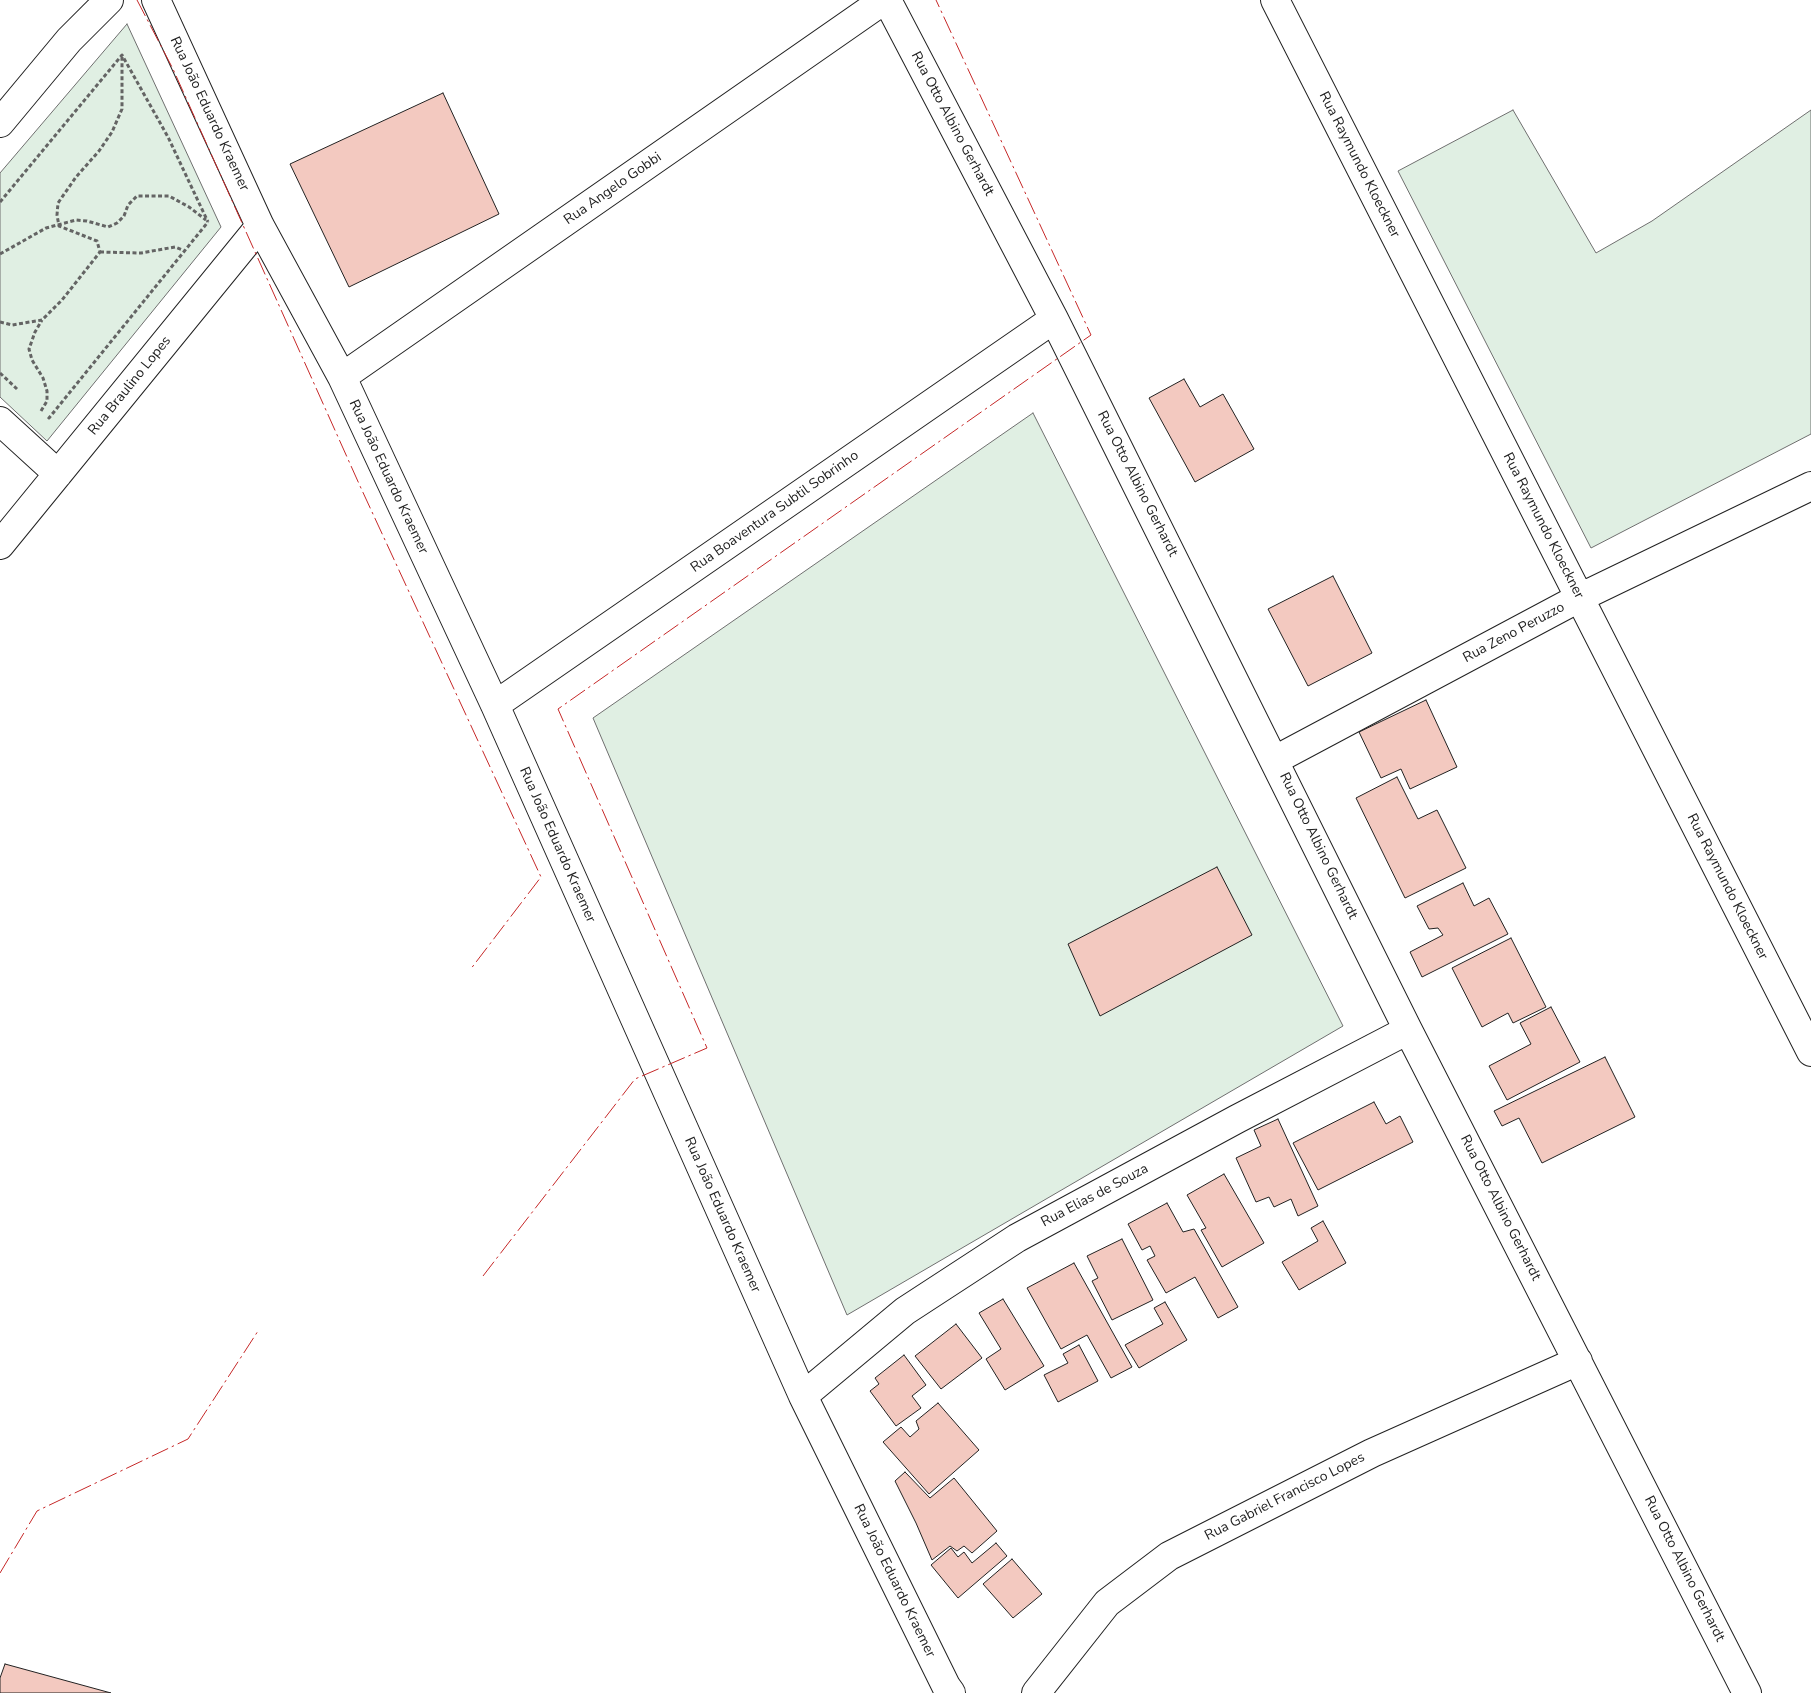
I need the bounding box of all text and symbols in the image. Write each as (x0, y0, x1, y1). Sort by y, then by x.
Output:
street label: Rua João Eduardo Kraemer (166, 34, 252, 194)
street label: Rua Otto Albino Gerhardt (907, 49, 997, 199)
street label: Rua Raymundo Kloeckner (1315, 89, 1403, 241)
street label: Rua Angelo Gobbi (561, 149, 665, 229)
street label: Rua Braulino Lopes (85, 333, 175, 439)
street label: Rua João Eduardo Kraemer (345, 397, 431, 557)
street label: Rua Otto Albino Gerhardt (1093, 408, 1181, 560)
street label: Rua Boaventura Subtil Sobrinho (688, 447, 862, 577)
street label: Rua Raymundo Kloeckner (1499, 450, 1587, 602)
street label: Rua Zeno Peruzzo (1460, 599, 1568, 667)
street label: Rua João Eduardo Kraemer (515, 765, 599, 925)
street label: Rua Otto Albino Gerhardt (1275, 770, 1361, 922)
street label: Rua Raymundo Kloeckner (1683, 811, 1771, 963)
street label: Rua Otto Albino Gerhardt (1456, 1132, 1544, 1284)
street label: Rua João Eduardo Kraemer (680, 1135, 764, 1295)
street label: Rua Elias de Souza (1039, 1161, 1151, 1231)
street label: Rua Gabriel Francisco Lopes (1202, 1449, 1368, 1545)
street label: Rua Otto Albino Gerhardt (1640, 1493, 1728, 1645)
street label: Rua João Eduardo Kraemer (850, 1502, 938, 1660)

